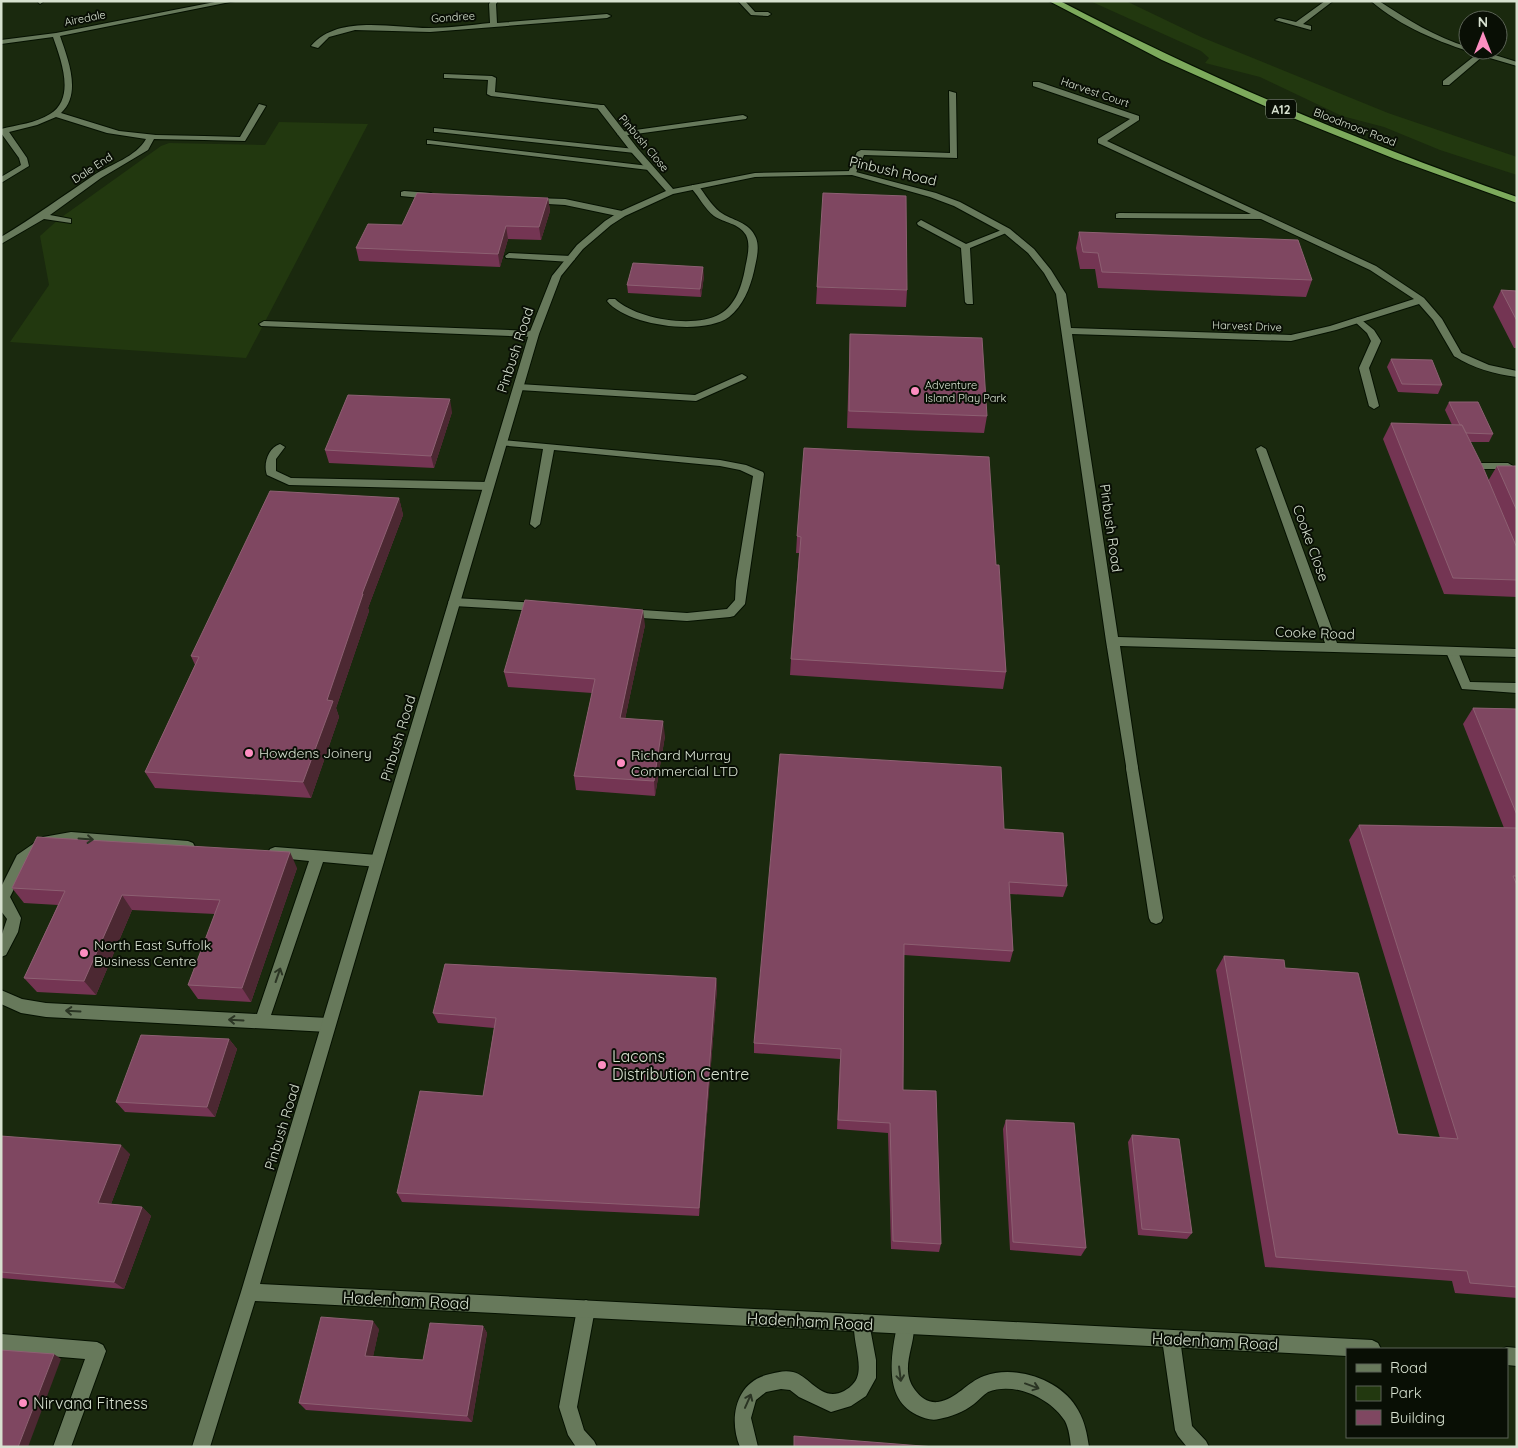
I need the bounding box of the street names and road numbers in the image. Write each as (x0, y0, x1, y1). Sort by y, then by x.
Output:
street label: Airedale (63, 7, 107, 29)
street label: Gondree (431, 8, 475, 26)
street label: Harvest Court (1059, 74, 1131, 110)
road number: A12 (1266, 100, 1296, 118)
street label: Bloodmoor Road (1312, 105, 1398, 149)
street label: Pinbush Close (616, 112, 672, 174)
street label: Dale End (69, 150, 115, 186)
street label: Pinbush Road (848, 152, 938, 190)
street label: Pinbush Road (493, 305, 537, 395)
street label: Harvest Drive (1212, 318, 1282, 334)
street label: Pinbush Road (1096, 483, 1126, 573)
street label: Cooke Close (1289, 502, 1333, 584)
street label: Cooke Road (1275, 623, 1355, 643)
street label: Pinbush Road (376, 693, 420, 783)
street label: Pinbush Road (260, 1082, 304, 1172)
street label: Hadenham Road (342, 1287, 470, 1313)
street label: Hadenham Road (746, 1308, 874, 1334)
street label: Hadenham Road (1151, 1328, 1279, 1354)

